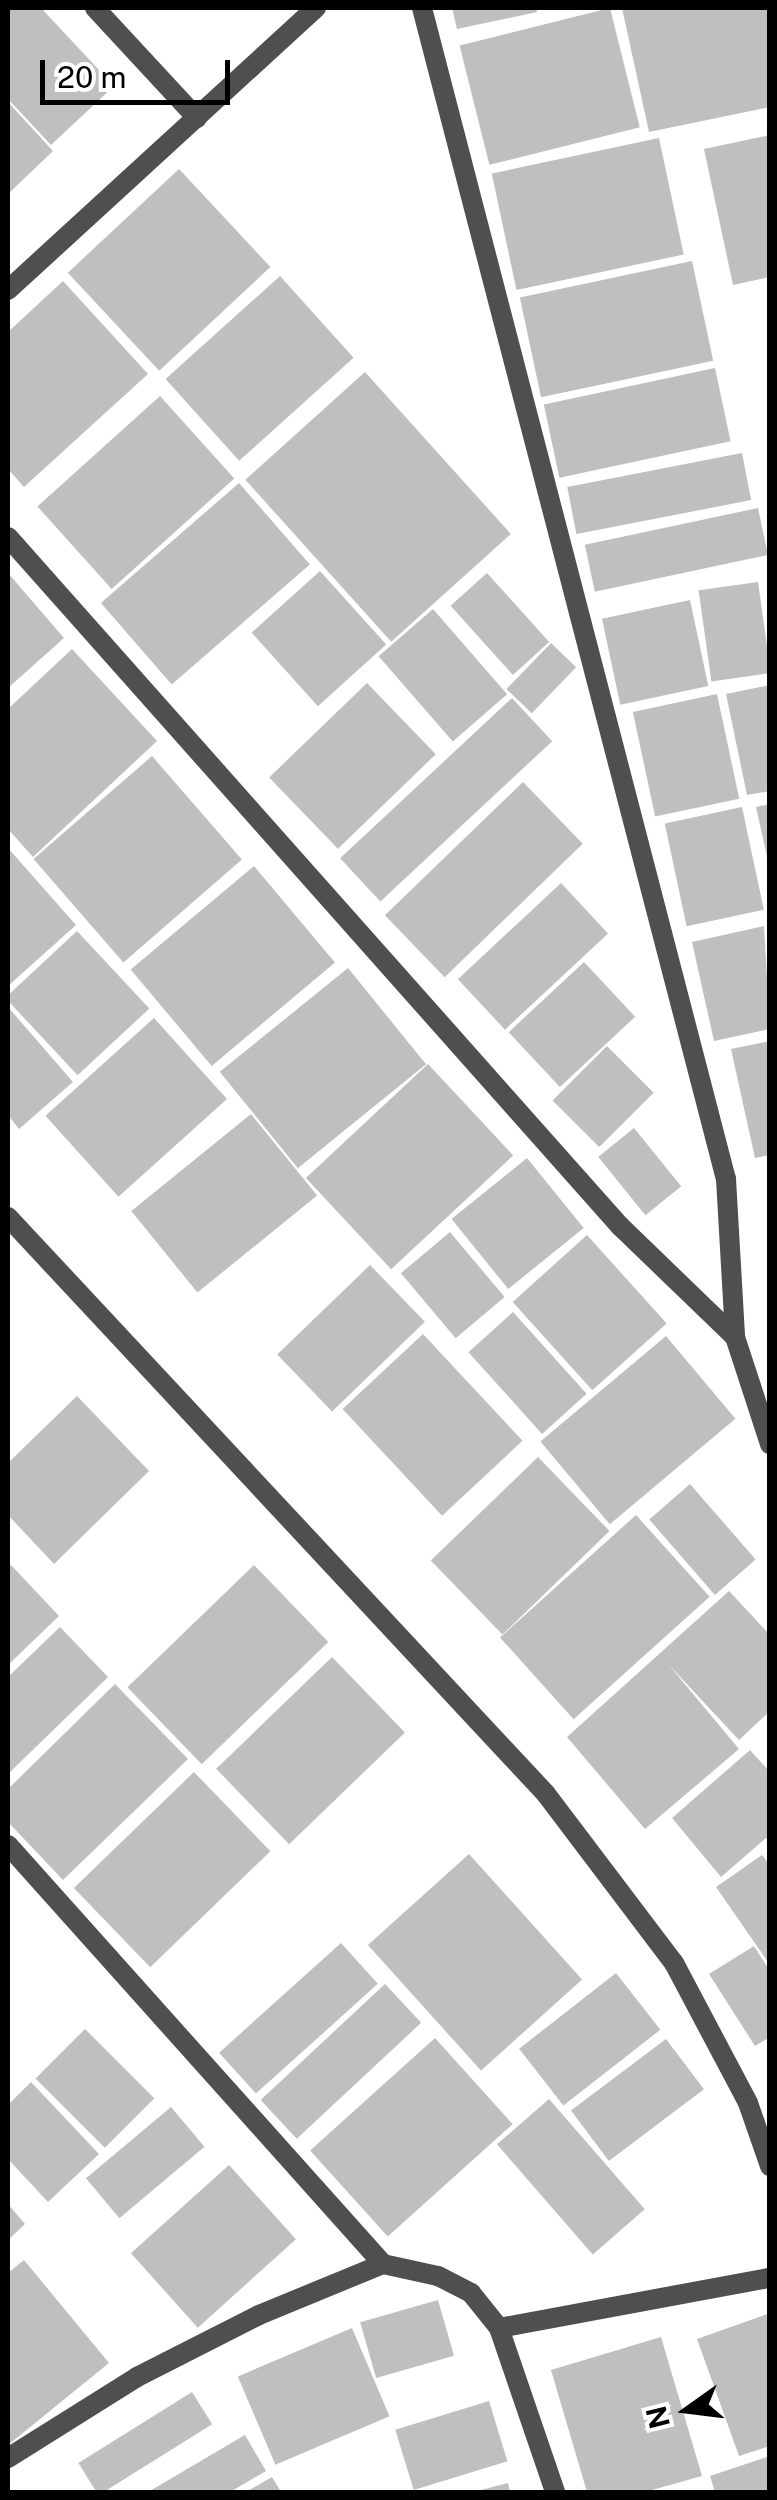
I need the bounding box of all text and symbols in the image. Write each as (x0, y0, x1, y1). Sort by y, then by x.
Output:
scale bar (45, 40, 235, 102)
text: 20 m (57, 59, 126, 95)
north arrow (637, 2360, 737, 2460)
text: N (639, 2403, 676, 2432)

